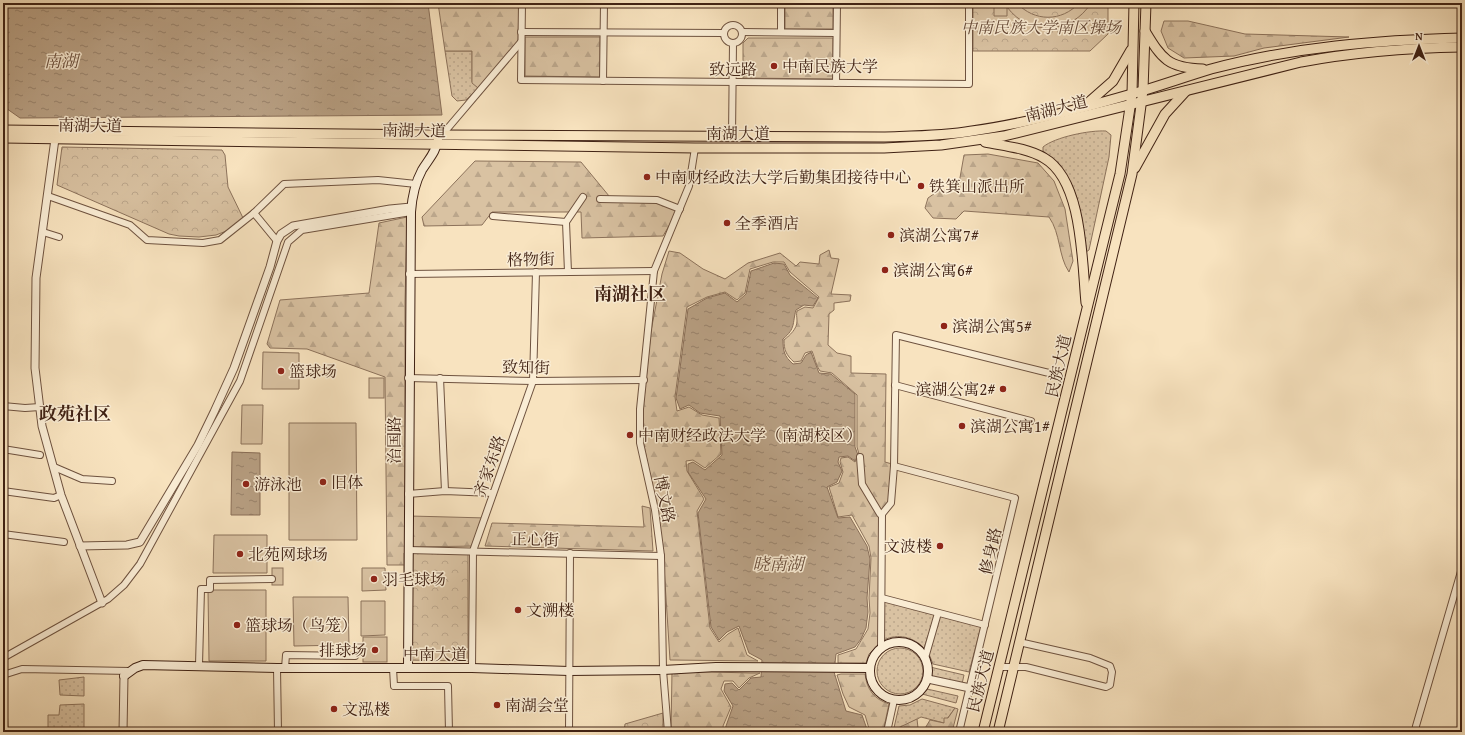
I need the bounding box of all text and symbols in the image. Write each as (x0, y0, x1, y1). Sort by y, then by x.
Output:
park label: 中南民族大学南区操场 (961, 15, 1123, 39)
north arrow (1399, 26, 1439, 66)
text: N (1415, 28, 1423, 44)
water label: 南湖 (44, 48, 81, 73)
place label: 中南民族大学 (782, 54, 878, 78)
street label: 致远路 (709, 57, 757, 81)
marker: 中南民族大学 (769, 61, 779, 71)
street label: 南湖大道 (1022, 89, 1090, 127)
street label: 南湖大道 (58, 112, 122, 138)
street label: 南湖大道 (382, 117, 446, 143)
street label: 南湖大道 (706, 121, 770, 145)
place label: 中南财经政法大学后勤集团接待中心 (655, 165, 911, 189)
marker: 中南财经政法大学后勤集团接待中心 (642, 172, 652, 182)
place label: 铁箕山派出所 (929, 174, 1025, 198)
marker: 铁箕山派出所 (916, 181, 926, 191)
place label: 全季酒店 (735, 211, 799, 235)
marker: 全季酒店 (722, 218, 732, 228)
place label: 滨湖公寓7# (899, 223, 979, 247)
marker: 滨湖公寓7# (886, 230, 896, 240)
street label: 格物街 (507, 247, 555, 271)
place label: 滨湖公寓6# (893, 258, 973, 282)
marker: 滨湖公寓6# (880, 265, 890, 275)
district label: 南湖社区 (594, 280, 666, 307)
place label: 滨湖公寓5# (952, 314, 1032, 338)
marker: 滨湖公寓5# (939, 321, 949, 331)
street label: 民族大道 (1039, 332, 1077, 400)
street label: 致知街 (502, 355, 550, 379)
place label: 篮球场 (289, 359, 337, 383)
marker: 篮球场 (276, 366, 286, 376)
place label: 滨湖公寓2# (916, 377, 995, 401)
marker: 滨湖公寓2# (998, 384, 1008, 394)
district label: 政苑社区 (39, 400, 111, 427)
place label: 滨湖公寓1# (970, 414, 1050, 438)
street label: 治国路 (382, 416, 406, 464)
marker: 滨湖公寓1# (957, 421, 967, 431)
place label: 中南财经政法大学（南湖校区） (638, 423, 862, 447)
marker: 中南财经政法大学（南湖校区） (625, 430, 635, 440)
street label: 齐家东路 (467, 432, 511, 500)
place label: 旧体 (331, 470, 363, 494)
place label: 游泳池 (254, 472, 302, 496)
street label: 博文路 (649, 473, 681, 525)
marker: 旧体 (318, 477, 328, 487)
marker: 游泳池 (241, 479, 251, 489)
street label: 修身路 (973, 525, 1007, 577)
street label: 正心街 (511, 527, 559, 551)
place label: 文波楼 (884, 534, 932, 558)
marker: 文波楼 (935, 541, 945, 551)
place label: 北苑网球场 (248, 542, 328, 566)
marker: 北苑网球场 (235, 549, 245, 559)
water label: 晓南湖 (753, 551, 806, 576)
place label: 羽毛球场 (382, 567, 446, 591)
marker: 羽毛球场 (369, 574, 379, 584)
place label: 文溯楼 (526, 598, 574, 622)
marker: 文溯楼 (513, 605, 523, 615)
place label: 篮球场（鸟笼） (245, 613, 357, 637)
marker: 篮球场（鸟笼） (232, 620, 242, 630)
place label: 排球场 (319, 638, 367, 662)
street label: 中南大道 (403, 642, 467, 666)
marker: 排球场 (370, 645, 380, 655)
street label: 民族大道 (961, 647, 999, 715)
place label: 南湖会堂 (505, 693, 569, 717)
place label: 文泓楼 (342, 697, 390, 721)
marker: 南湖会堂 (492, 700, 502, 710)
marker: 文泓楼 (329, 704, 339, 714)

